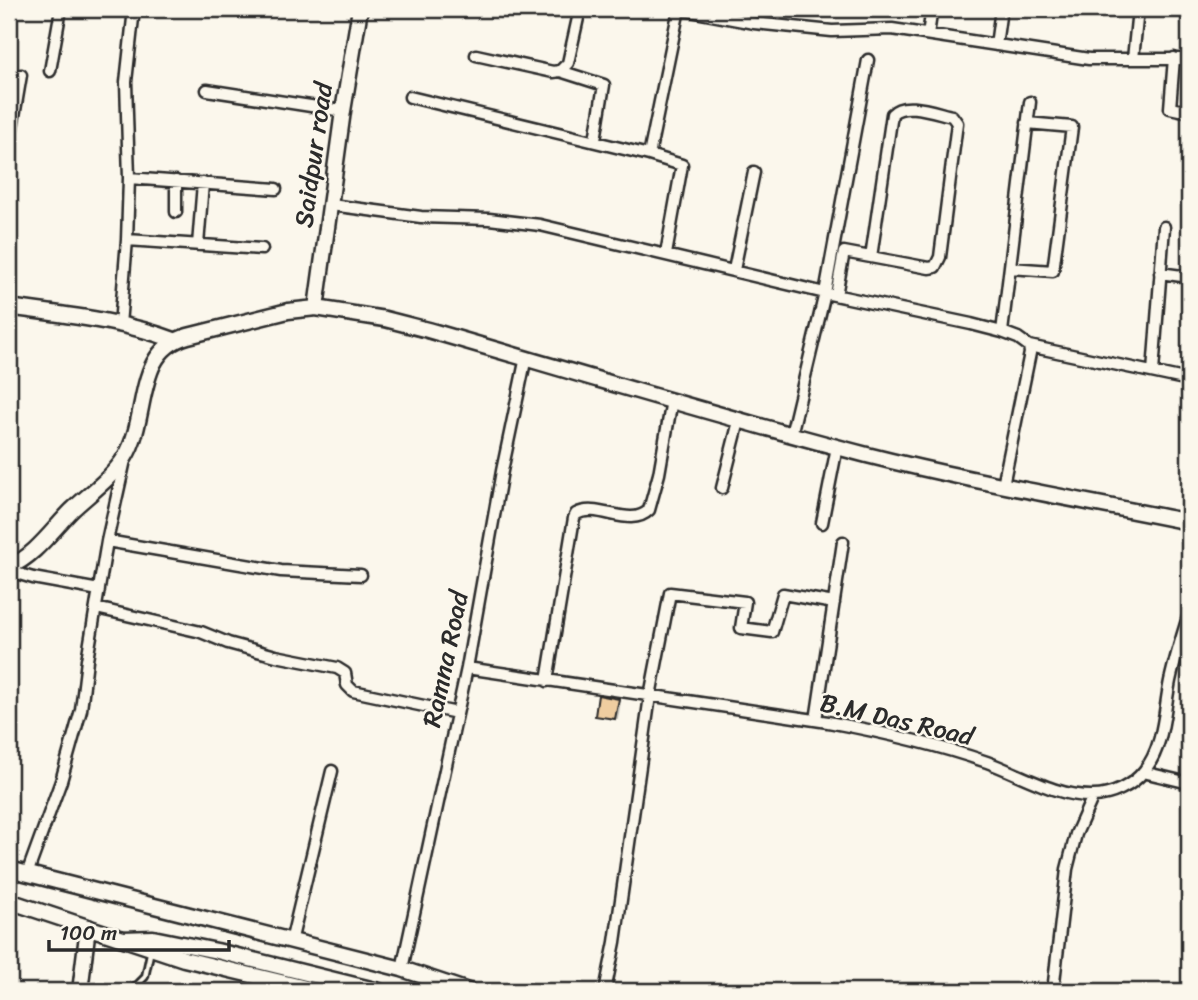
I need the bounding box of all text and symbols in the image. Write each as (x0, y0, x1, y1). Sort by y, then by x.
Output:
street label: Saidpur road (280, 77, 346, 230)
street label: Ramna Road (408, 584, 482, 731)
street label: B.M Das Road (816, 679, 981, 760)
scale bar (49, 909, 229, 953)
text: 100 m (60, 914, 117, 952)

